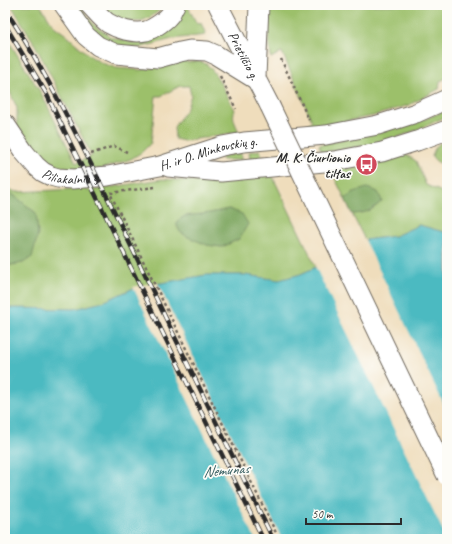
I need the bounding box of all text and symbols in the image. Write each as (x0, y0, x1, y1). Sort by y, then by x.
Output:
street label: Prietilčio g. (224, 29, 263, 83)
street label: H. ir O. Minkovskių g. (157, 133, 258, 175)
place label: M. K. Čiurlionio tiltas (276, 149, 352, 182)
bus stop icon: M. K. Čiurlionio tiltas (353, 152, 379, 178)
street label: Piliakalnio g. (39, 165, 101, 188)
water label: Nemunas (202, 459, 253, 482)
scale bar (306, 500, 401, 526)
text: 50 m (312, 506, 334, 522)

